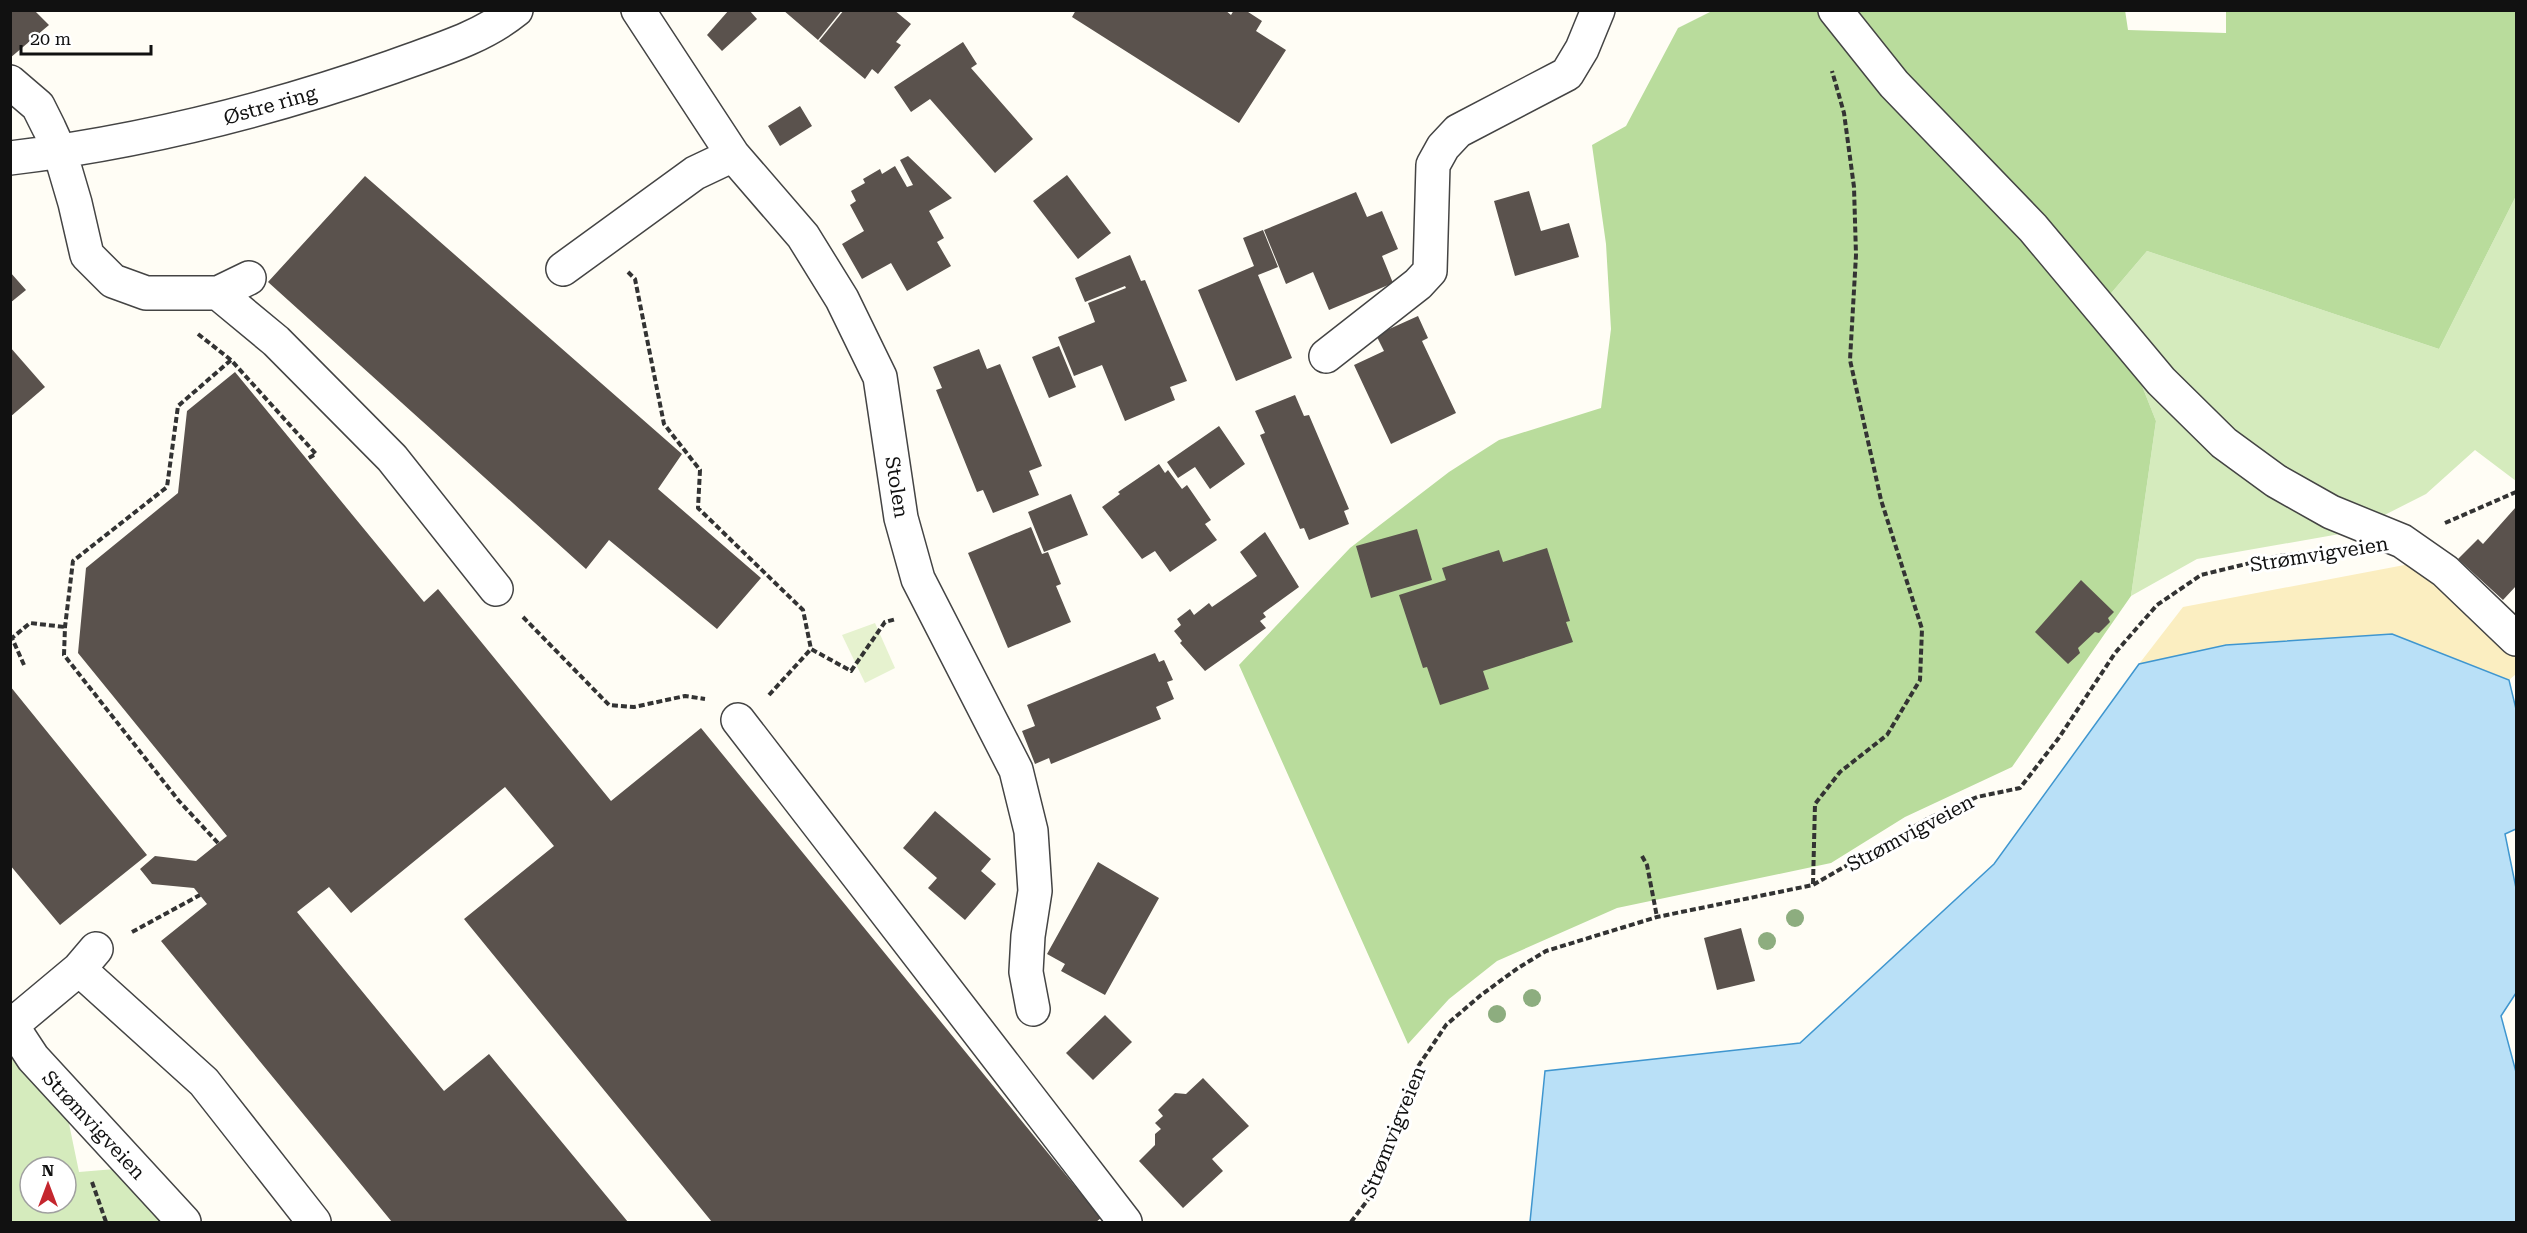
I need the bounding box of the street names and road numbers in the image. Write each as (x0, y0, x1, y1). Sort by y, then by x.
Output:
street label: Østre ring (221, 80, 320, 130)
street label: Stolen (880, 455, 914, 520)
street label: Strømvigveien (2248, 531, 2390, 577)
street label: Strømvigveien (1843, 789, 1978, 876)
street label: Strømvigveien (1356, 1062, 1430, 1201)
street label: Strømvigveien (37, 1066, 151, 1184)

